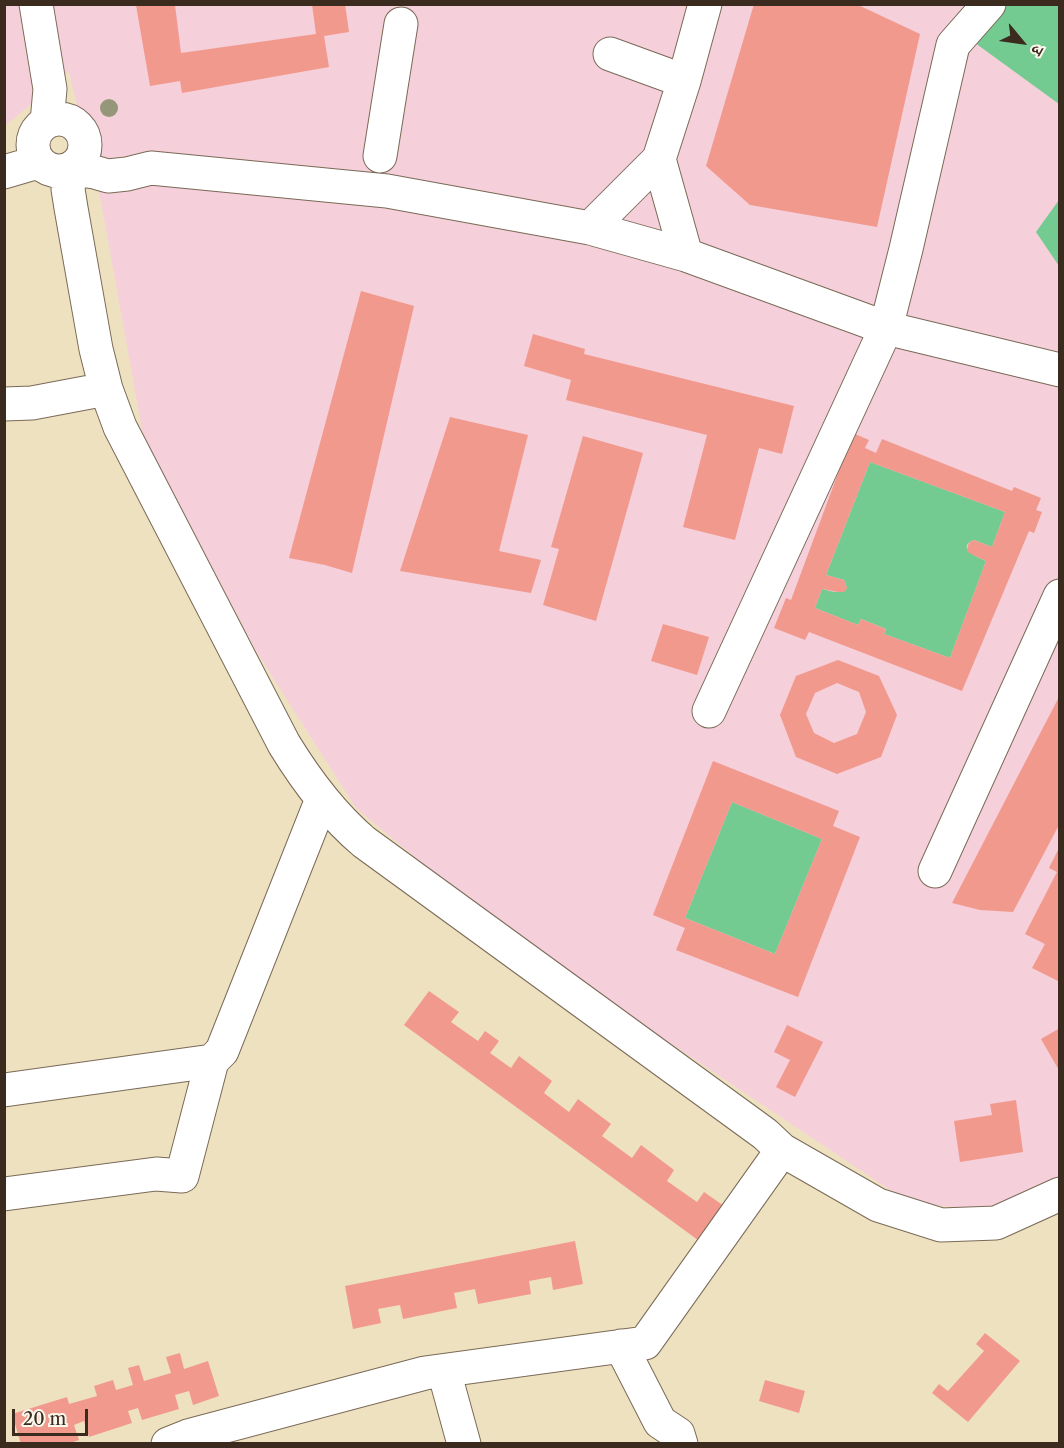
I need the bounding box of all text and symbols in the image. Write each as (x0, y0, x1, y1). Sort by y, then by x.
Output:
north arrow (992, 12, 1052, 72)
text: उ (1027, 42, 1048, 59)
scale bar (15, 1397, 92, 1435)
text: 20 m (23, 1408, 66, 1430)

